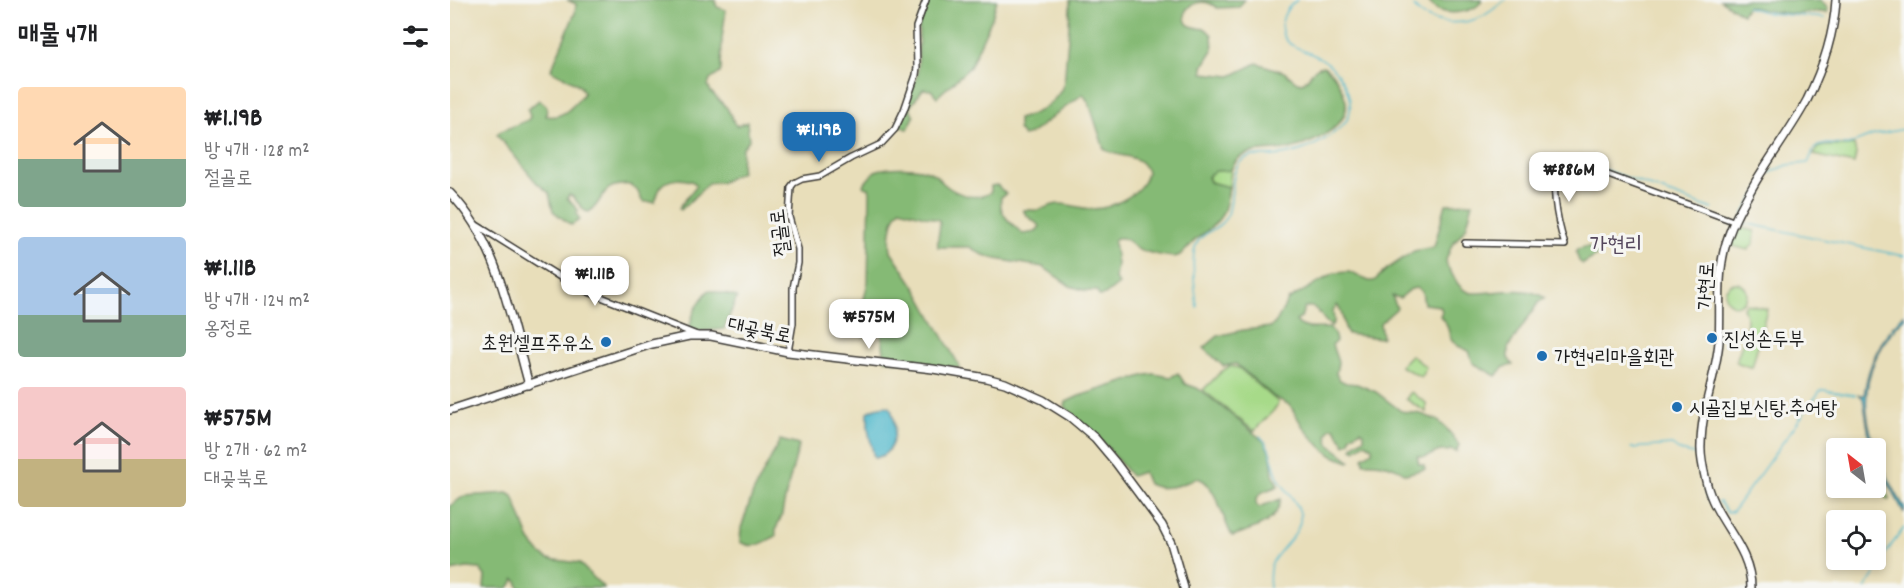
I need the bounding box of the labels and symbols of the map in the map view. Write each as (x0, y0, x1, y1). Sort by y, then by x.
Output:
pin: ₩1.19B (770, 112, 868, 163)
pin: ₩886M (1527, 152, 1611, 203)
street label: 절골로 (765, 207, 799, 258)
district label: 가현리 (1589, 231, 1643, 262)
pin: ₩1.11B (546, 256, 644, 307)
street label: 가현로 (1693, 261, 1723, 311)
pin: ₩575M (827, 299, 911, 350)
street label: 대곶북로 (725, 312, 794, 352)
place label: 진성손두부 (1724, 327, 1804, 355)
place label: 초원셀프주유소 (481, 331, 594, 359)
marker: 진성손두부 (1705, 331, 1719, 345)
marker: 초원셀프주유소 (599, 335, 613, 349)
place label: 가현4리마을회관 (1554, 345, 1675, 373)
marker: 가현4리마을회관 (1535, 349, 1549, 363)
place label: 시골집보신탕.추어탕 (1689, 396, 1837, 424)
marker: 시골집보신탕.추어탕 (1670, 400, 1684, 414)
north arrow (1826, 438, 1886, 498)

